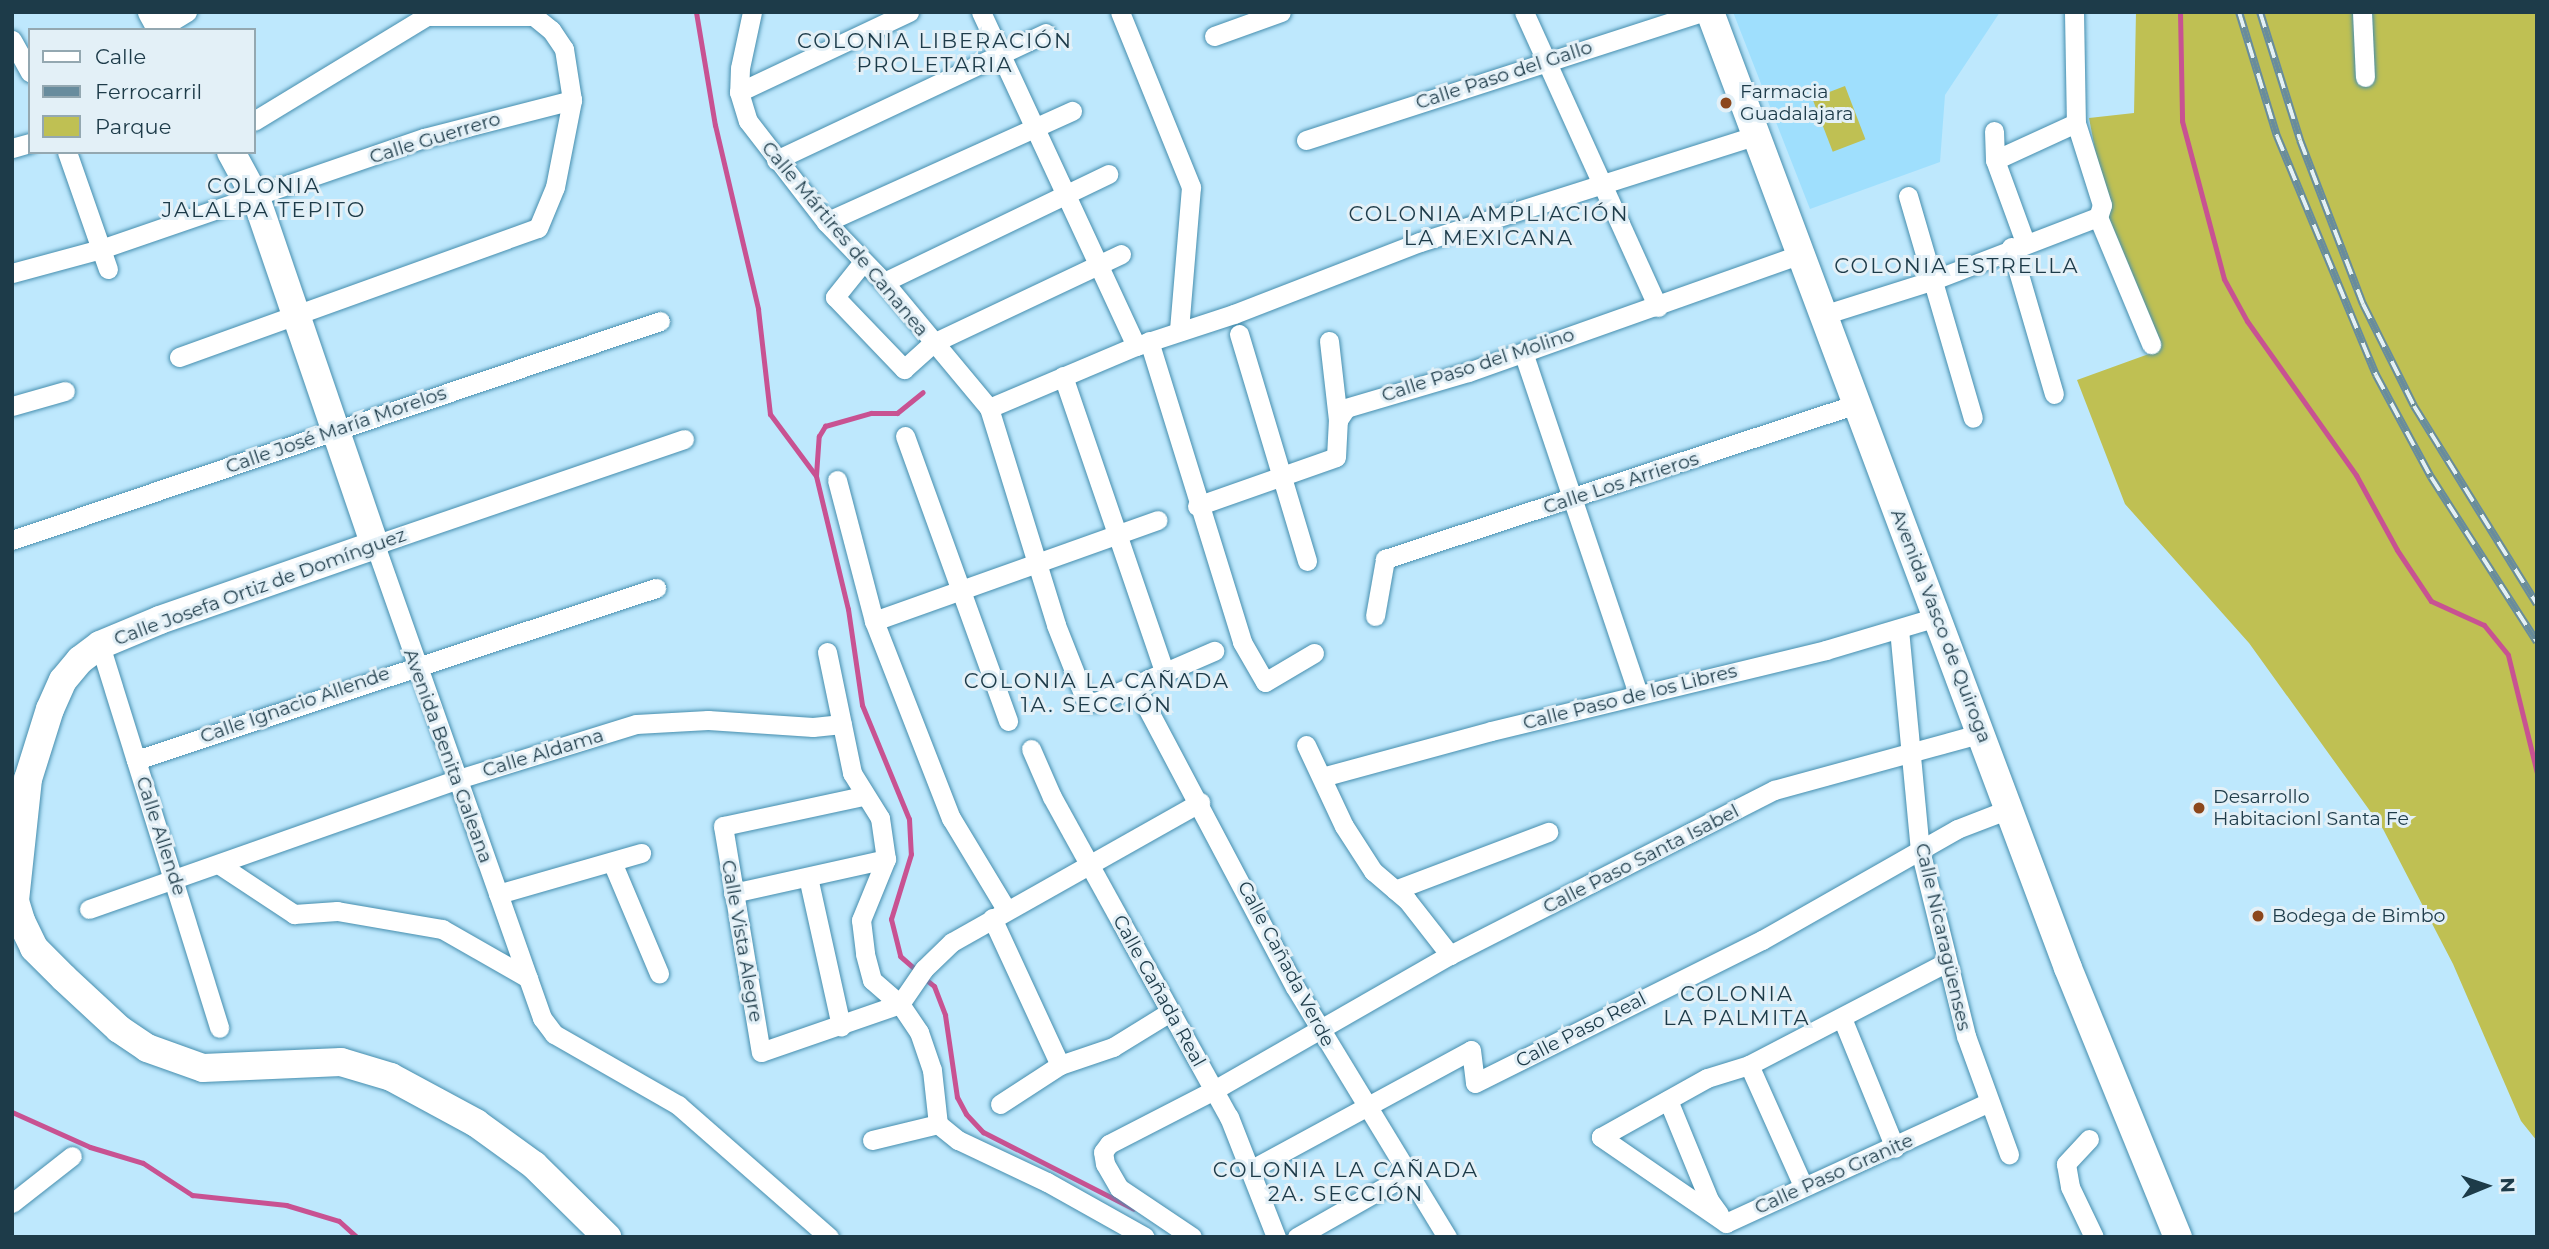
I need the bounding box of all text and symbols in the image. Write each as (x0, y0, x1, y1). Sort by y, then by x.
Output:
legend (28, 28, 256, 154)
district label: COLONIA LIBERACIÓN PROLETARIA (799, 28, 1071, 78)
street label: Calle Paso del Gallo (1413, 36, 1595, 114)
text: Calle (95, 44, 146, 69)
text: Ferrocarril (95, 79, 202, 104)
place label: Farmacia Guadalajara (1740, 81, 1854, 125)
marker: Farmacia Guadalajara (1718, 95, 1734, 111)
street label: Calle Guerrero (367, 107, 503, 169)
text: Parque (95, 114, 171, 139)
street label: Calle Mártires de Cananea (757, 137, 933, 341)
district label: COLONIA JALALPA TEPITO (163, 173, 365, 223)
district label: COLONIA AMPLIACIÓN LA MEXICANA (1351, 201, 1627, 251)
district label: COLONIA ESTRELLA (1836, 253, 2078, 279)
street label: Calle Paso del Molino (1379, 323, 1577, 407)
street label: Calle José María Morelos (223, 382, 449, 478)
street label: Calle Los Arrieros (1540, 447, 1702, 519)
street label: Avenida Vasco de Quiroga (1886, 506, 1996, 746)
street label: Calle Josefa Ortiz de Domínguez (111, 523, 409, 651)
street label: Avenida Benita Galeana (399, 646, 497, 866)
street label: Calle Paso de los Libres (1521, 659, 1739, 735)
street label: Calle Ignacio Allende (197, 662, 393, 748)
district label: COLONIA LA CAÑADA 1A. SECCIÓN (966, 668, 1228, 718)
street label: Calle Aldama (480, 724, 606, 782)
street label: Calle Allende (131, 774, 191, 898)
place label: Desarrollo Habitacionl Santa Fe (2213, 786, 2409, 830)
street label: Calle Paso Santa Isabel (1539, 800, 1743, 918)
marker: Desarrollo Habitacionl Santa Fe (2191, 800, 2207, 816)
street label: Calle Nicaragüenses (1910, 841, 1976, 1033)
street label: Calle Vista Alegre (717, 858, 767, 1024)
street label: Calle Cañada Verde (1233, 877, 1339, 1051)
place label: Bodega de Bimbo (2272, 905, 2446, 927)
marker: Bodega de Bimbo (2250, 908, 2266, 924)
street label: Calle Cañada Real (1108, 911, 1210, 1071)
district label: COLONIA LA PALMITA (1665, 981, 1809, 1031)
street label: Calle Paso Real (1512, 987, 1650, 1073)
street label: Calle Paso Granite (1751, 1129, 1917, 1219)
north arrow (2451, 1151, 2521, 1221)
district label: COLONIA LA CAÑADA 2A. SECCIÓN (1215, 1157, 1477, 1207)
text: N (2496, 1177, 2519, 1193)

